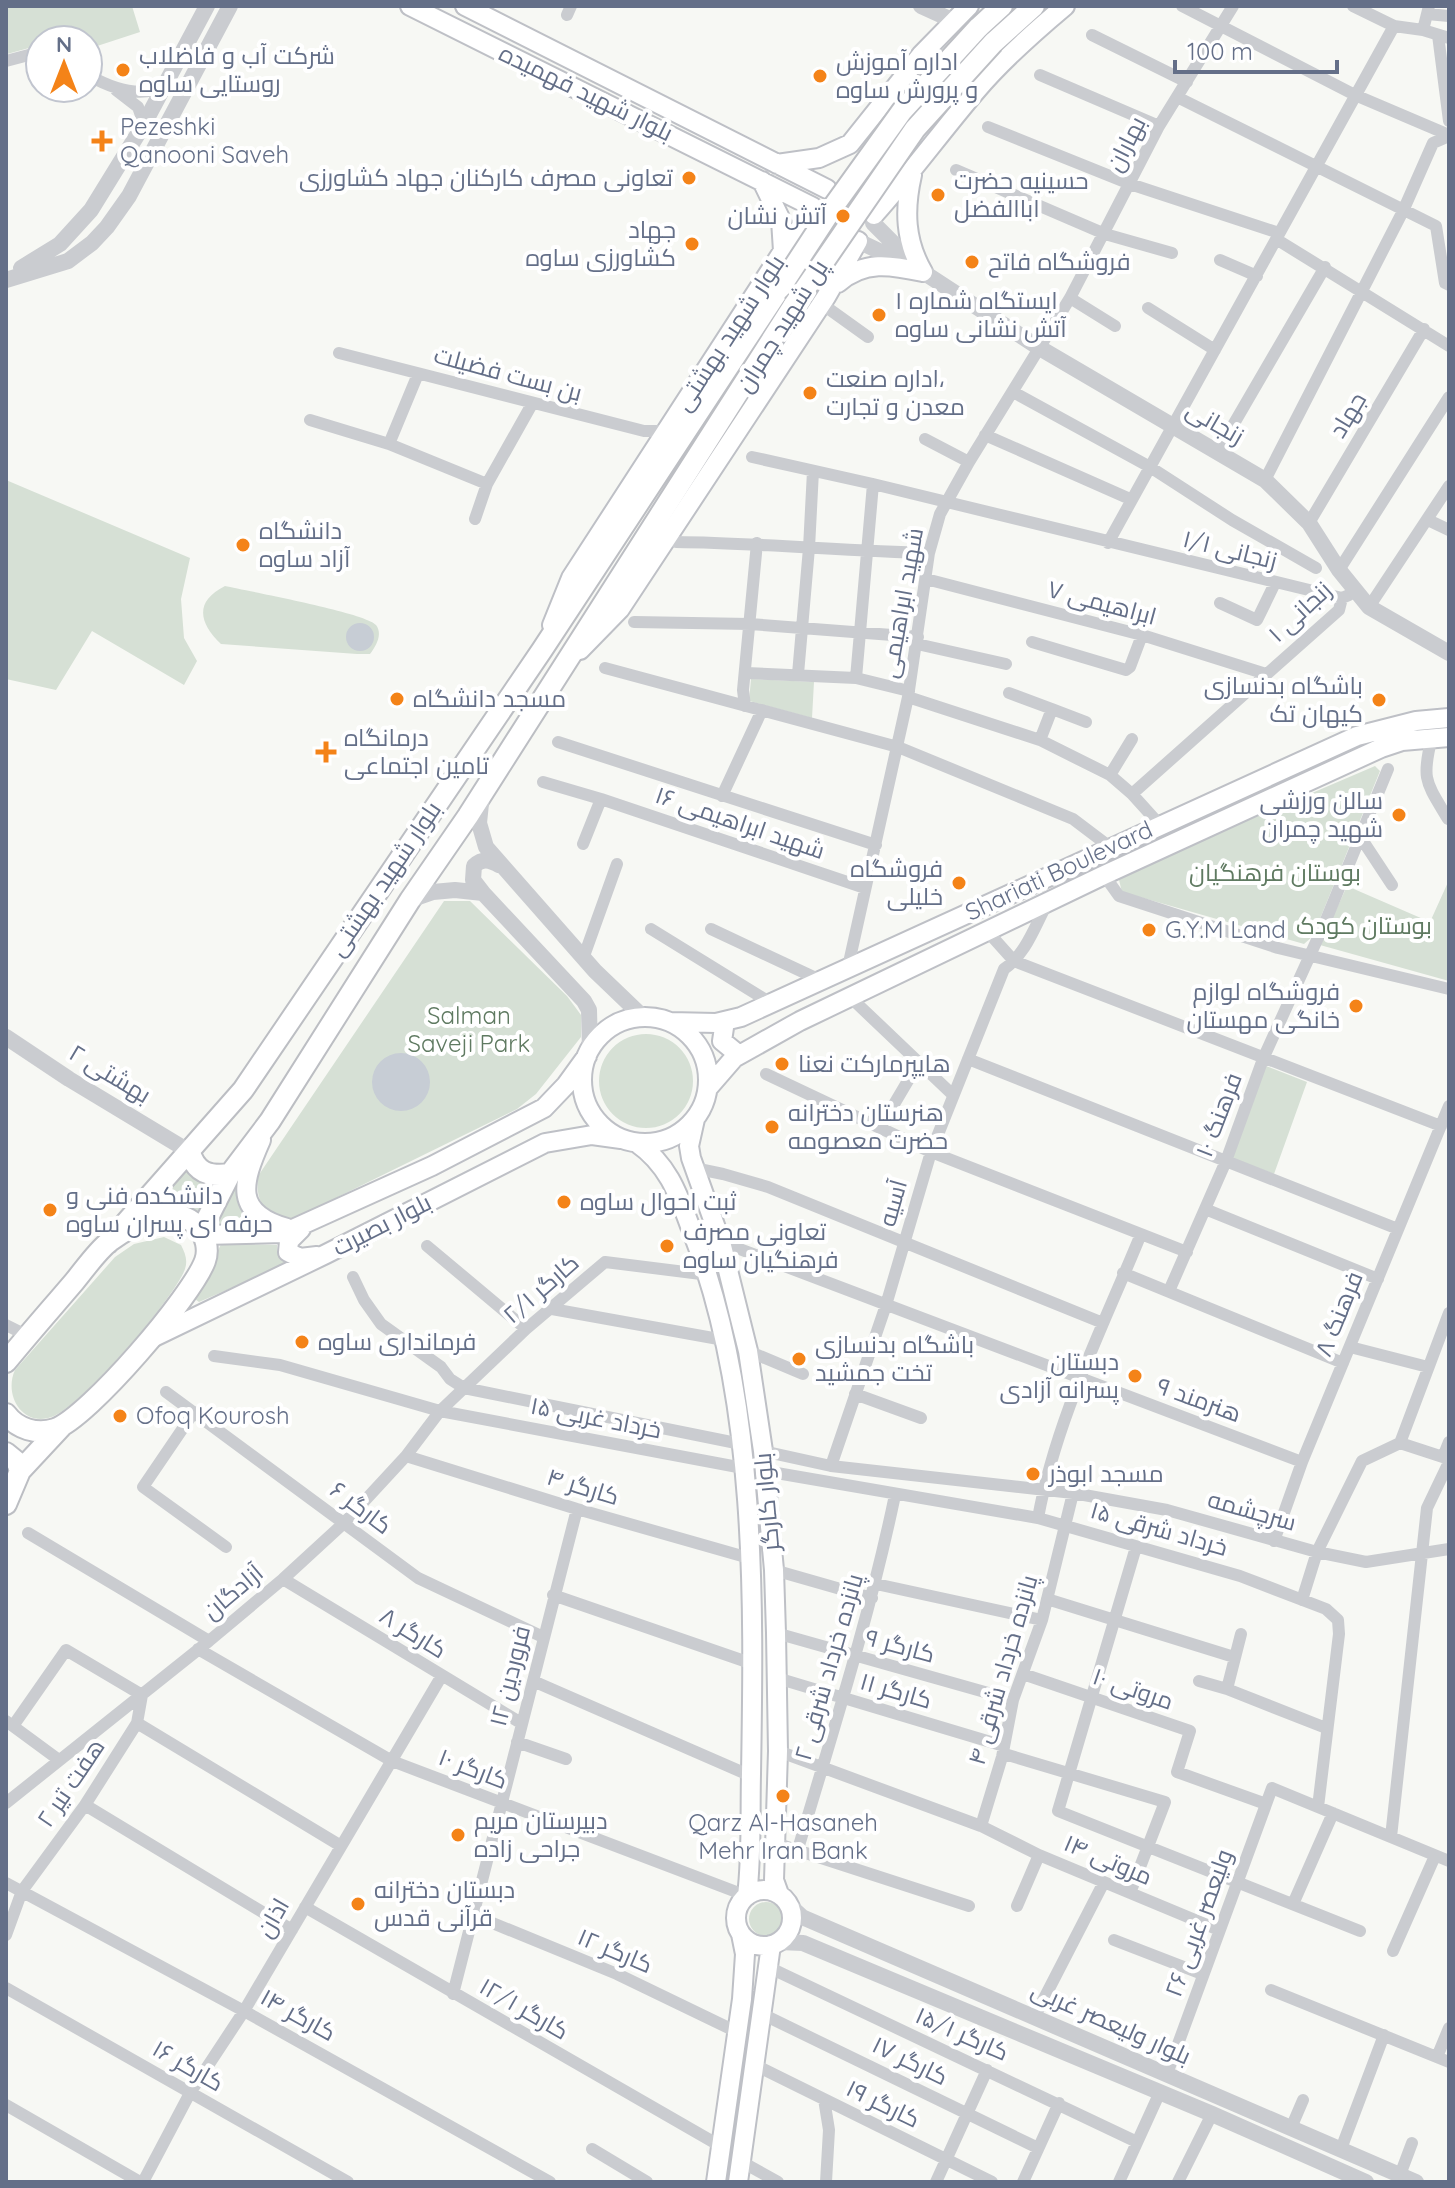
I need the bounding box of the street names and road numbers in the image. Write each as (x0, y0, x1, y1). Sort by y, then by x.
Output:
street label: بلوار شهید فهمیده (495, 37, 678, 147)
street label: بهاران (1099, 111, 1152, 176)
street label: بلوار شهید بهشتی (667, 249, 791, 416)
street label: پل شهید چمران (728, 253, 836, 399)
street label: بن بست فضیلت (431, 339, 586, 407)
street label: جهاد (1322, 386, 1372, 443)
street label: زنجانی (1181, 394, 1250, 451)
street label: زنجانی ۱/۱ (1180, 523, 1280, 575)
street label: شهید ابراهیمی (873, 525, 929, 680)
street label: ابراهیمی ۷ (1044, 573, 1160, 631)
street label: زنجانی ۱ (1261, 574, 1337, 648)
street label: شهید ابراهیمی ۱۶ (651, 779, 829, 865)
street label: بلوار شهید بهشتی (321, 795, 447, 962)
street label: Shariati Boulevard (960, 814, 1157, 927)
street label: بهشتی ۲ (64, 1037, 157, 1109)
street label: فرهنگ ۱۰ (1188, 1068, 1248, 1161)
street label: آسیه (871, 1175, 913, 1230)
street label: بلوار بصیرت (327, 1186, 436, 1262)
street label: کارگر ۲/۱ (496, 1247, 585, 1329)
street label: فرهنگ ۸ (1307, 1267, 1369, 1361)
street label: هنرمند ۹ (1153, 1370, 1246, 1428)
street label: ۱۵ خرداد غربی (528, 1390, 664, 1444)
street label: بلوار کارگر (747, 1452, 785, 1555)
street label: کارگر ۴ (543, 1461, 623, 1511)
street label: کارگر ۶ (325, 1474, 399, 1540)
street label: سرچشمه (1204, 1483, 1300, 1539)
street label: ۱۵ خرداد شرقی (1087, 1494, 1231, 1562)
street label: آزادگان (196, 1557, 269, 1625)
street label: پانزده خرداد شرقی ۲ (787, 1569, 871, 1764)
street label: پانزده خرداد شرقی ۴ (961, 1571, 1046, 1769)
street label: کارگر ۸ (374, 1600, 453, 1664)
street label: کارگر ۹ (862, 1621, 938, 1669)
street label: ۱۲ فروردین (482, 1622, 536, 1729)
street label: مروتی ۱۰ (1089, 1660, 1178, 1716)
street label: کارگر ۱۱ (857, 1666, 936, 1715)
street label: هفت تیر ۲ (30, 1732, 111, 1832)
street label: کارگر ۱۰ (434, 1741, 512, 1795)
street label: مروتی ۱۴ (1060, 1827, 1157, 1891)
street label: ولیعصر غربی ۲۶ (1157, 1845, 1239, 2001)
street label: اذان (249, 1892, 295, 1943)
street label: کارگر ۱۲ (573, 1921, 657, 1979)
street label: کارگر ۱۲/۱ (474, 1971, 575, 2046)
street label: بلوار ولیعصر غربی (1027, 1974, 1196, 2071)
street label: کارگر ۱۴ (255, 1981, 341, 2047)
street label: کارگر ۱۵/۱ (911, 1999, 1014, 2067)
street label: کارگر ۱۷ (868, 2029, 953, 2091)
street label: کارگر ۱۶ (148, 2033, 229, 2097)
street label: کارگر ۱۹ (842, 2072, 925, 2134)

